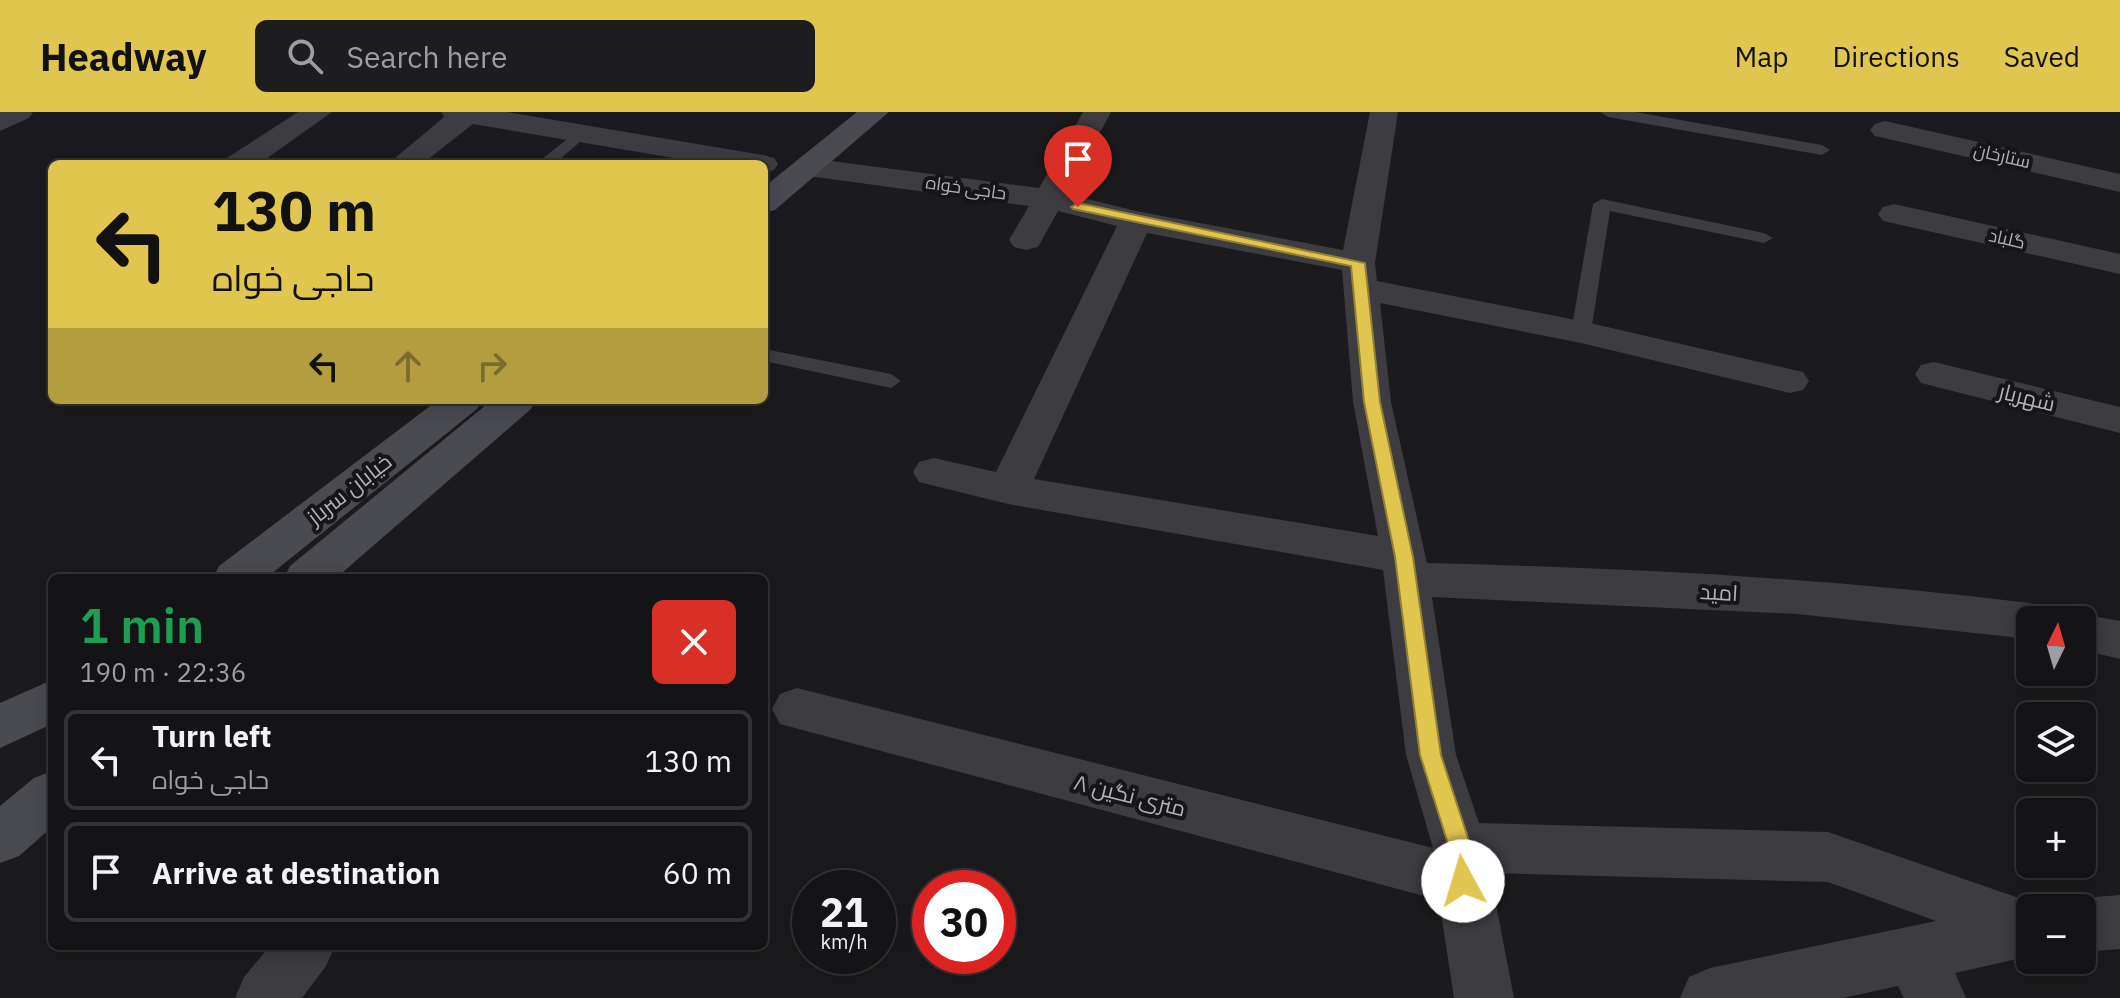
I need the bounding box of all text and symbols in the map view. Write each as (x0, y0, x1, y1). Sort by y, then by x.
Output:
search box (255, 20, 815, 92)
text: Headway (40, 32, 207, 81)
icon: search (283, 34, 327, 78)
text: Search here (347, 37, 507, 76)
text: Map (1734, 38, 1788, 75)
text: Directions (1832, 38, 1960, 75)
text: Saved (2004, 38, 2080, 75)
pin (1044, 125, 1112, 207)
icon: arrive (1056, 137, 1100, 181)
street label: ستارخان (1972, 138, 2033, 173)
street label: حاجی خواه (924, 170, 1008, 205)
text: 130 m (212, 174, 376, 246)
icon: left (80, 192, 184, 296)
street label: گلباد (1987, 223, 2028, 254)
text: حاجی خواه (212, 254, 374, 301)
icon: left (302, 344, 346, 388)
icon: ahead (386, 344, 430, 388)
icon: right (470, 344, 514, 388)
street label: شهریار (1994, 375, 2059, 418)
street label: خیابان سرباز (299, 446, 397, 532)
street label: امید (1699, 576, 1739, 607)
text: 1 min (80, 594, 204, 656)
button: close (652, 600, 736, 684)
north arrow (2016, 606, 2096, 686)
map controls (2016, 606, 2096, 974)
text: 190 m · 22:36 (80, 655, 246, 689)
button: layers (2016, 702, 2096, 782)
text: Turn left (152, 716, 271, 755)
icon: left (84, 738, 128, 782)
text: 130 m (645, 741, 732, 780)
text: حاجی خواه (152, 762, 269, 796)
street label: ۸ متری نگین (1071, 767, 1189, 822)
button: + (2016, 798, 2096, 878)
position arrow (1421, 839, 1505, 923)
icon: arrive (84, 850, 128, 894)
text: Arrive at destination (152, 853, 440, 892)
text: 60 m (663, 853, 732, 892)
speed limit sign: 30 (912, 870, 1016, 974)
text: 21 (820, 886, 868, 938)
button: − (2016, 894, 2096, 974)
text: km/h (820, 928, 868, 955)

